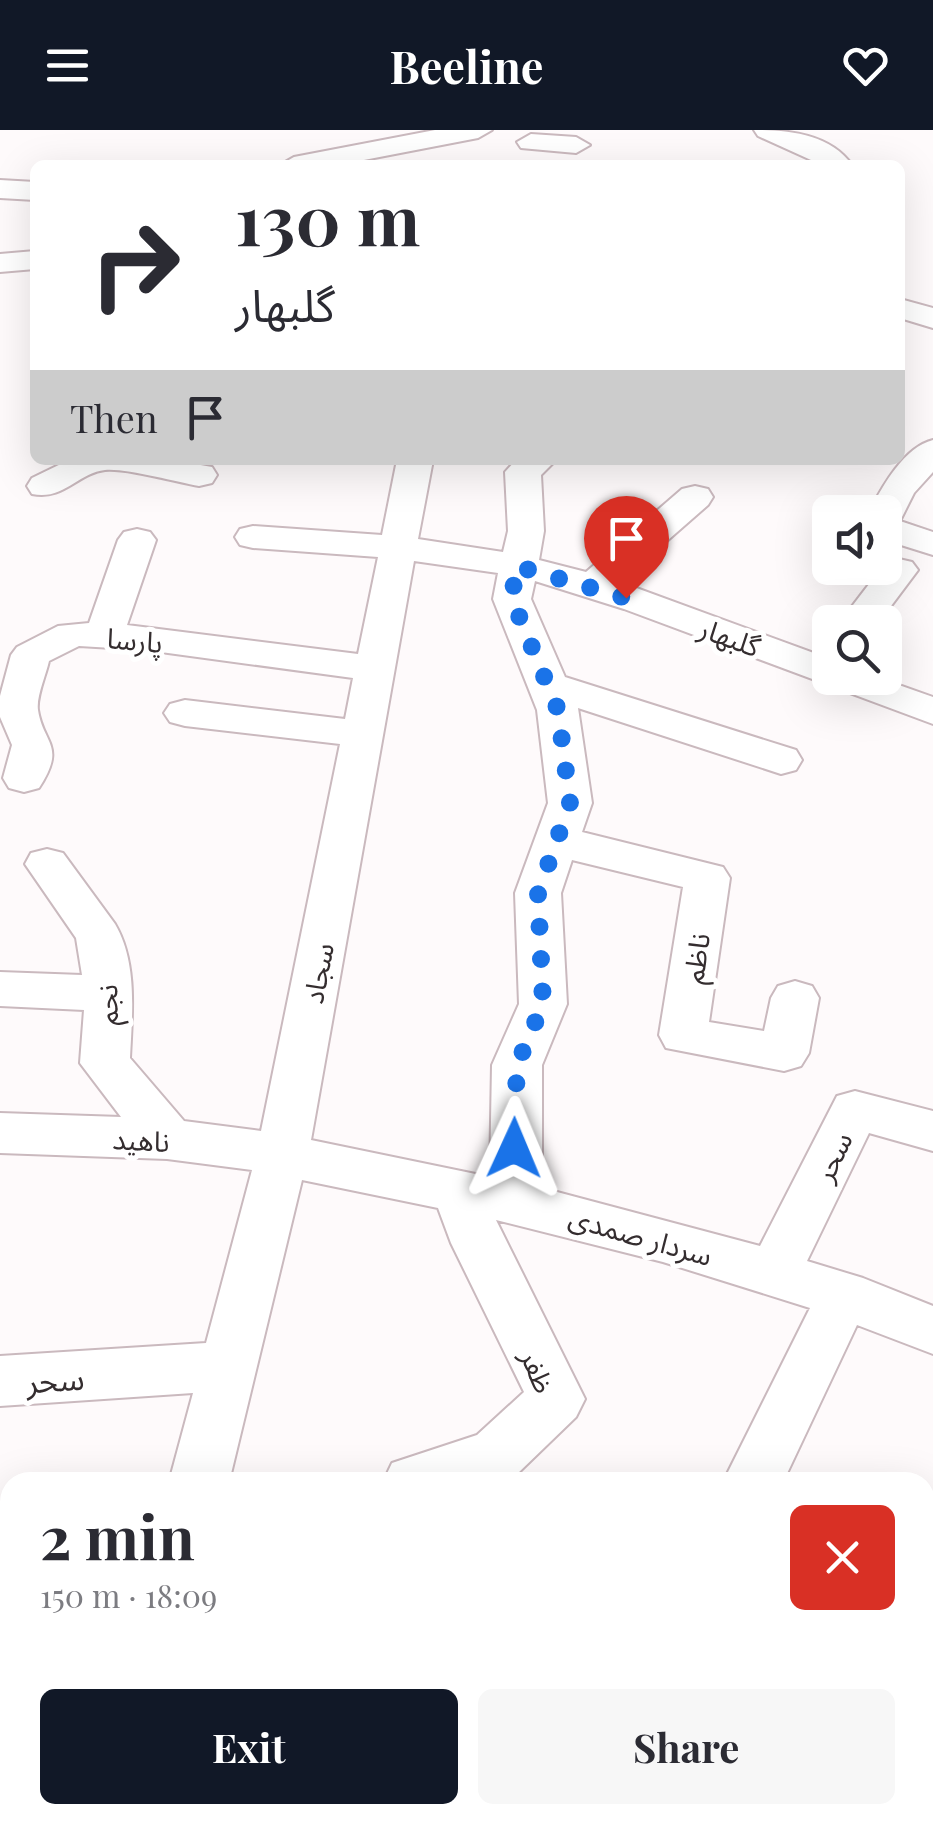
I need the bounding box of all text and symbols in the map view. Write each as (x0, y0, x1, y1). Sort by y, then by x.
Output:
text: Beeline (389, 35, 544, 95)
icon: menu (40, 38, 95, 93)
icon: heart (838, 38, 893, 93)
text: 130 m (235, 170, 420, 264)
icon: right (70, 200, 200, 330)
text: گلبهار (235, 273, 335, 333)
icon: arrive (178, 390, 233, 445)
text: Then (70, 392, 158, 443)
map controls (812, 495, 902, 695)
button: sound (812, 495, 902, 585)
pin (584, 496, 669, 599)
icon: arrive (599, 511, 654, 566)
button: search (812, 605, 902, 695)
street label: گلبهار (694, 608, 766, 664)
street label: پارسا (105, 618, 165, 661)
street label: ناظم (673, 930, 722, 987)
street label: سجاد (293, 939, 341, 1007)
street label: نجم (87, 984, 130, 1026)
position arrow (462, 1096, 566, 1200)
street label: ناهید (112, 1119, 170, 1159)
street label: سحر (804, 1125, 860, 1188)
street label: سردار صمدی (565, 1197, 717, 1273)
street label: ظفر (513, 1343, 564, 1398)
street label: سحر (23, 1355, 86, 1402)
text: 2 min (40, 1495, 195, 1575)
button: close (790, 1505, 895, 1610)
text: 150 m · 18:09 (40, 1573, 217, 1616)
button: Exit (40, 1689, 458, 1804)
button: Share (478, 1689, 895, 1804)

